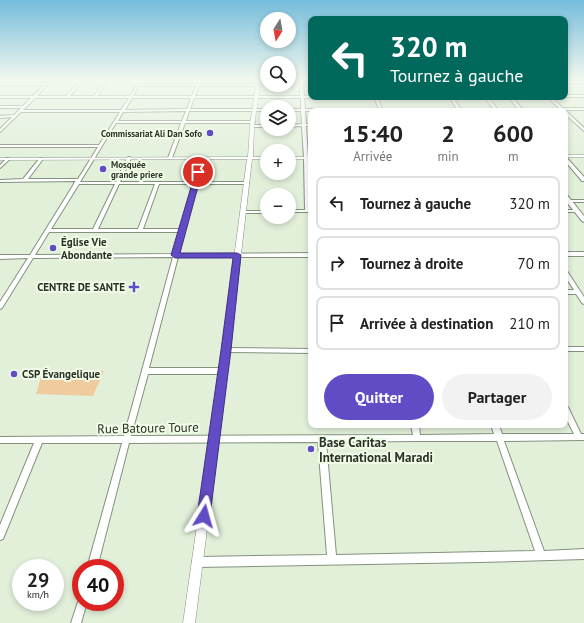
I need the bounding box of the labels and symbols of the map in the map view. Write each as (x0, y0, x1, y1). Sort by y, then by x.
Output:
north arrow (260, 12, 296, 48)
place label: Commissariat Ali Dan Sofo (101, 128, 202, 139)
marker: Commissariat Ali Dan Sofo (205, 128, 215, 138)
pin (181, 155, 215, 189)
place label: Mosquée grande priere (111, 159, 163, 180)
marker: Mosquée grande priere (98, 164, 108, 174)
place label: Église Vie Abondante (61, 235, 113, 262)
marker: Église Vie Abondante (48, 243, 58, 253)
place label: CENTRE DE SANTE (37, 280, 125, 294)
marker: CENTRE DE SANTE (128, 281, 140, 293)
place label: CSP Évangelique (22, 367, 101, 381)
marker: CSP Évangelique (9, 369, 19, 379)
street label: Rue Batoure Toure (97, 419, 199, 437)
place label: Base Caritas International Maradi (319, 434, 433, 466)
marker: Base Caritas International Maradi (306, 444, 316, 454)
position arrow (183, 495, 225, 537)
speed limit sign: 40 (72, 559, 124, 611)

